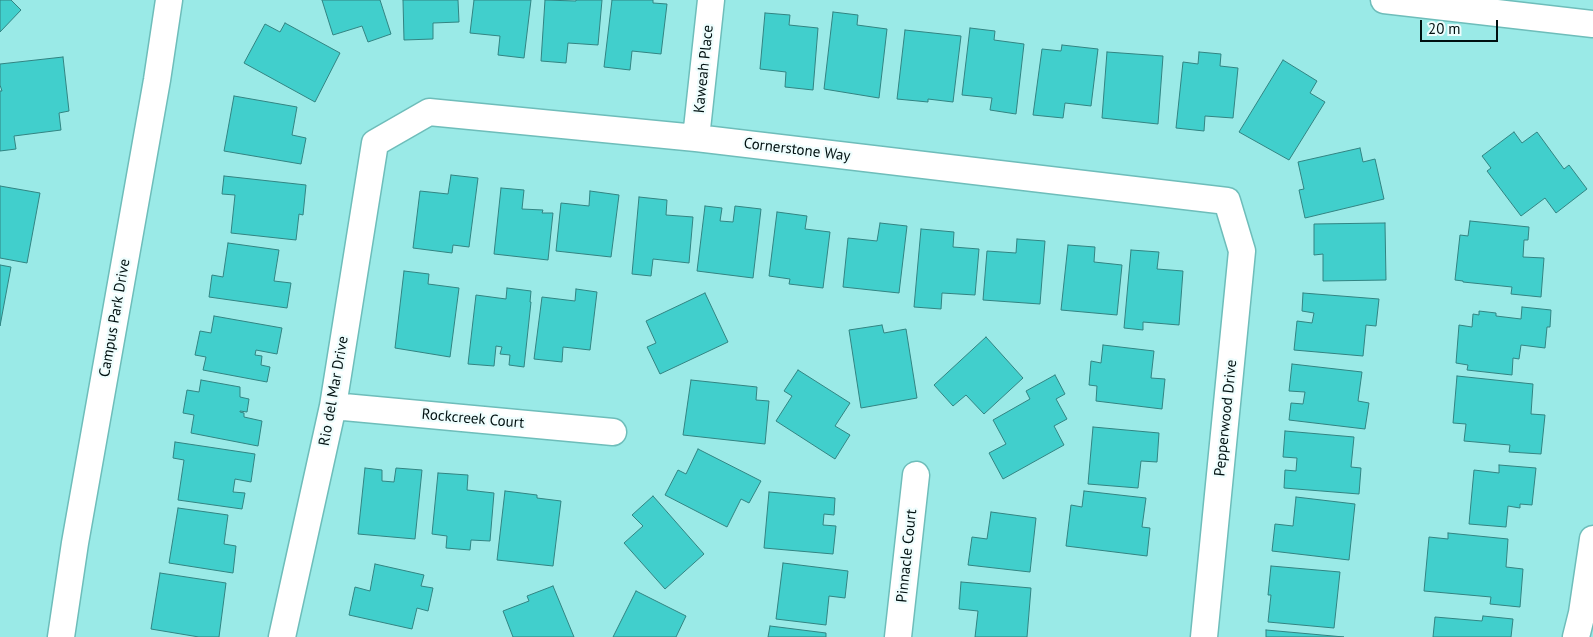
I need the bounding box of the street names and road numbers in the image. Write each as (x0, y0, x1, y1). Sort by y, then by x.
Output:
street label: Kaweah Place (690, 24, 718, 114)
street label: Cornerstone Way (743, 135, 851, 165)
street label: Campus Park Drive (96, 258, 134, 378)
street label: Rio del Mar Drive (315, 335, 353, 447)
street label: Pepperwood Drive (1211, 359, 1241, 477)
street label: Rockcreek Court (421, 406, 525, 432)
street label: Pinnacle Court (893, 508, 921, 604)

